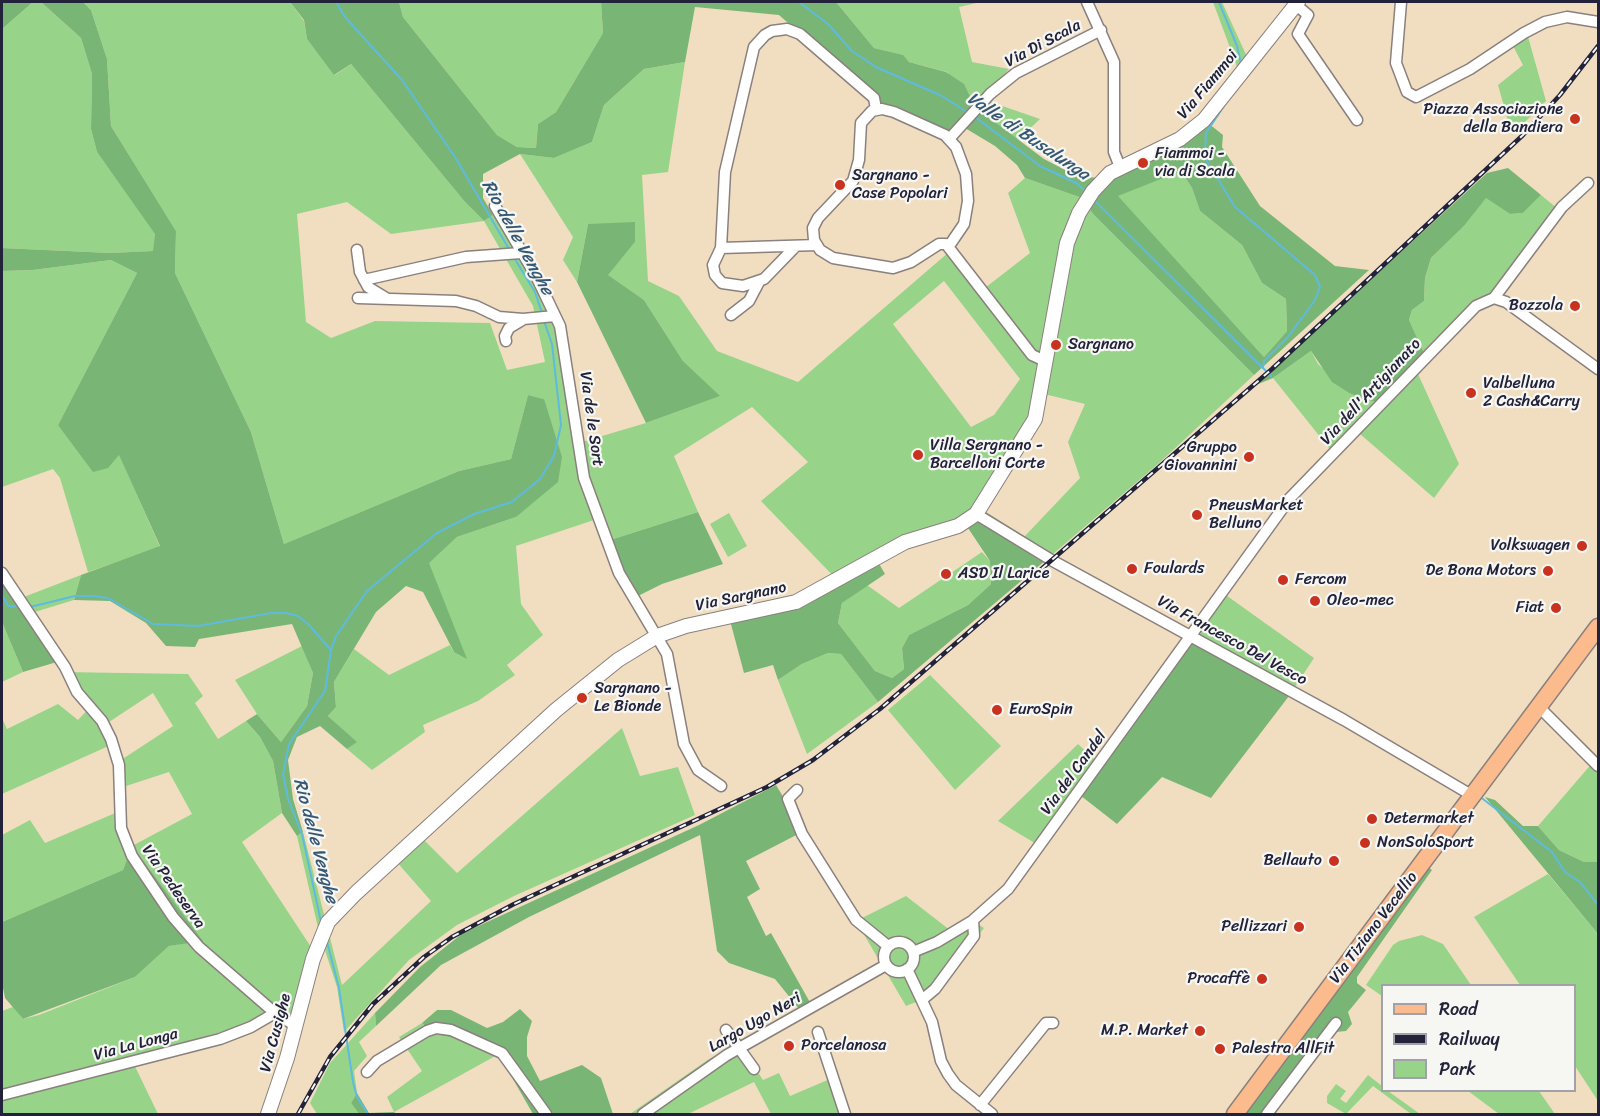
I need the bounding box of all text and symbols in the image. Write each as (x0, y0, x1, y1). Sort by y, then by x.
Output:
street label: Via Di Scala (1002, 16, 1084, 72)
street label: Via Fiammoi (1174, 47, 1242, 123)
water label: Valle di Busalunga (963, 88, 1093, 186)
place label: Piazza Associazione della Bandiera (1423, 100, 1563, 138)
marker: Piazza Associazione della Bandiera (1568, 112, 1582, 126)
place label: Fiammoi - via di Scala (1155, 144, 1235, 182)
marker: Fiammoi - via di Scala (1136, 156, 1150, 170)
place label: Sargnano - Case Popolari (852, 166, 948, 204)
water label: Rio delle Venghe (476, 177, 558, 299)
marker: Sargnano - Case Popolari (833, 178, 847, 192)
place label: Bozzola (1509, 296, 1563, 316)
marker: Bozzola (1568, 299, 1582, 313)
place label: Sargnano (1068, 335, 1134, 355)
street label: Via dell'Artigianato (1317, 335, 1425, 449)
marker: Sargnano (1049, 338, 1063, 352)
street label: Via de le Sort (575, 370, 607, 468)
place label: Valbelluna 2 Cash&Carry (1483, 374, 1580, 412)
marker: Valbelluna 2 Cash&Carry (1464, 386, 1478, 400)
place label: Villa Sergnano - Barcelloni Corte (930, 436, 1045, 474)
place label: Gruppo Giovannini (1164, 438, 1237, 476)
marker: Villa Sergnano - Barcelloni Corte (911, 448, 925, 462)
marker: Gruppo Giovannini (1242, 450, 1256, 464)
place label: PneusMarket Belluno (1209, 496, 1303, 534)
marker: PneusMarket Belluno (1190, 508, 1204, 522)
place label: Volkswagen (1491, 536, 1570, 556)
marker: Volkswagen (1575, 539, 1589, 553)
place label: Foulards (1144, 559, 1204, 579)
place label: De Bona Motors (1426, 561, 1536, 581)
marker: Foulards (1125, 562, 1139, 576)
place label: ASD Il Larice (958, 564, 1049, 584)
marker: De Bona Motors (1541, 564, 1555, 578)
marker: ASD Il Larice (939, 567, 953, 581)
place label: Fercom (1295, 570, 1347, 590)
marker: Fercom (1276, 573, 1290, 587)
street label: Via Sargnano (694, 578, 788, 616)
place label: Oleo-mec (1327, 591, 1394, 611)
street label: Via Francesco Del Vesco (1154, 592, 1310, 690)
marker: Oleo-mec (1308, 594, 1322, 608)
place label: Fiat (1516, 598, 1544, 618)
marker: Fiat (1549, 601, 1563, 615)
place label: Sargnano - Le Bionde (594, 679, 672, 717)
marker: Sargnano - Le Bionde (575, 691, 589, 705)
place label: EuroSpin (1009, 700, 1073, 720)
marker: EuroSpin (990, 703, 1004, 717)
street label: Via del Candel (1037, 727, 1111, 819)
water label: Rio delle Venghe (288, 776, 342, 906)
place label: Determarket (1384, 809, 1474, 829)
marker: Determarket (1365, 812, 1379, 826)
place label: NonSoloSport (1377, 833, 1474, 853)
marker: NonSoloSport (1358, 836, 1372, 850)
street label: Via Pedeserva (137, 841, 209, 933)
place label: Bellauto (1263, 851, 1322, 871)
marker: Bellauto (1327, 854, 1341, 868)
street label: Via Tiziano Vecellio (1326, 868, 1422, 988)
place label: Pellizzari (1221, 917, 1287, 937)
marker: Pellizzari (1292, 920, 1306, 934)
place label: Procaffè (1187, 969, 1250, 989)
marker: Procaffè (1255, 972, 1269, 986)
legend (1381, 984, 1576, 1092)
street label: Largo Ugo Neri (705, 989, 805, 1057)
street label: Via Cusighe (256, 992, 296, 1074)
text: Road (1439, 993, 1478, 1025)
place label: M.P. Market (1101, 1021, 1188, 1041)
text: Railway (1439, 1023, 1500, 1055)
marker: M.P. Market (1193, 1024, 1207, 1038)
street label: Via La Longa (92, 1025, 180, 1065)
place label: Porcelanosa (801, 1036, 886, 1056)
marker: Porcelanosa (782, 1039, 796, 1053)
place label: Palestra AllFit (1232, 1039, 1334, 1059)
marker: Palestra AllFit (1213, 1042, 1227, 1056)
text: Park (1439, 1053, 1476, 1085)

